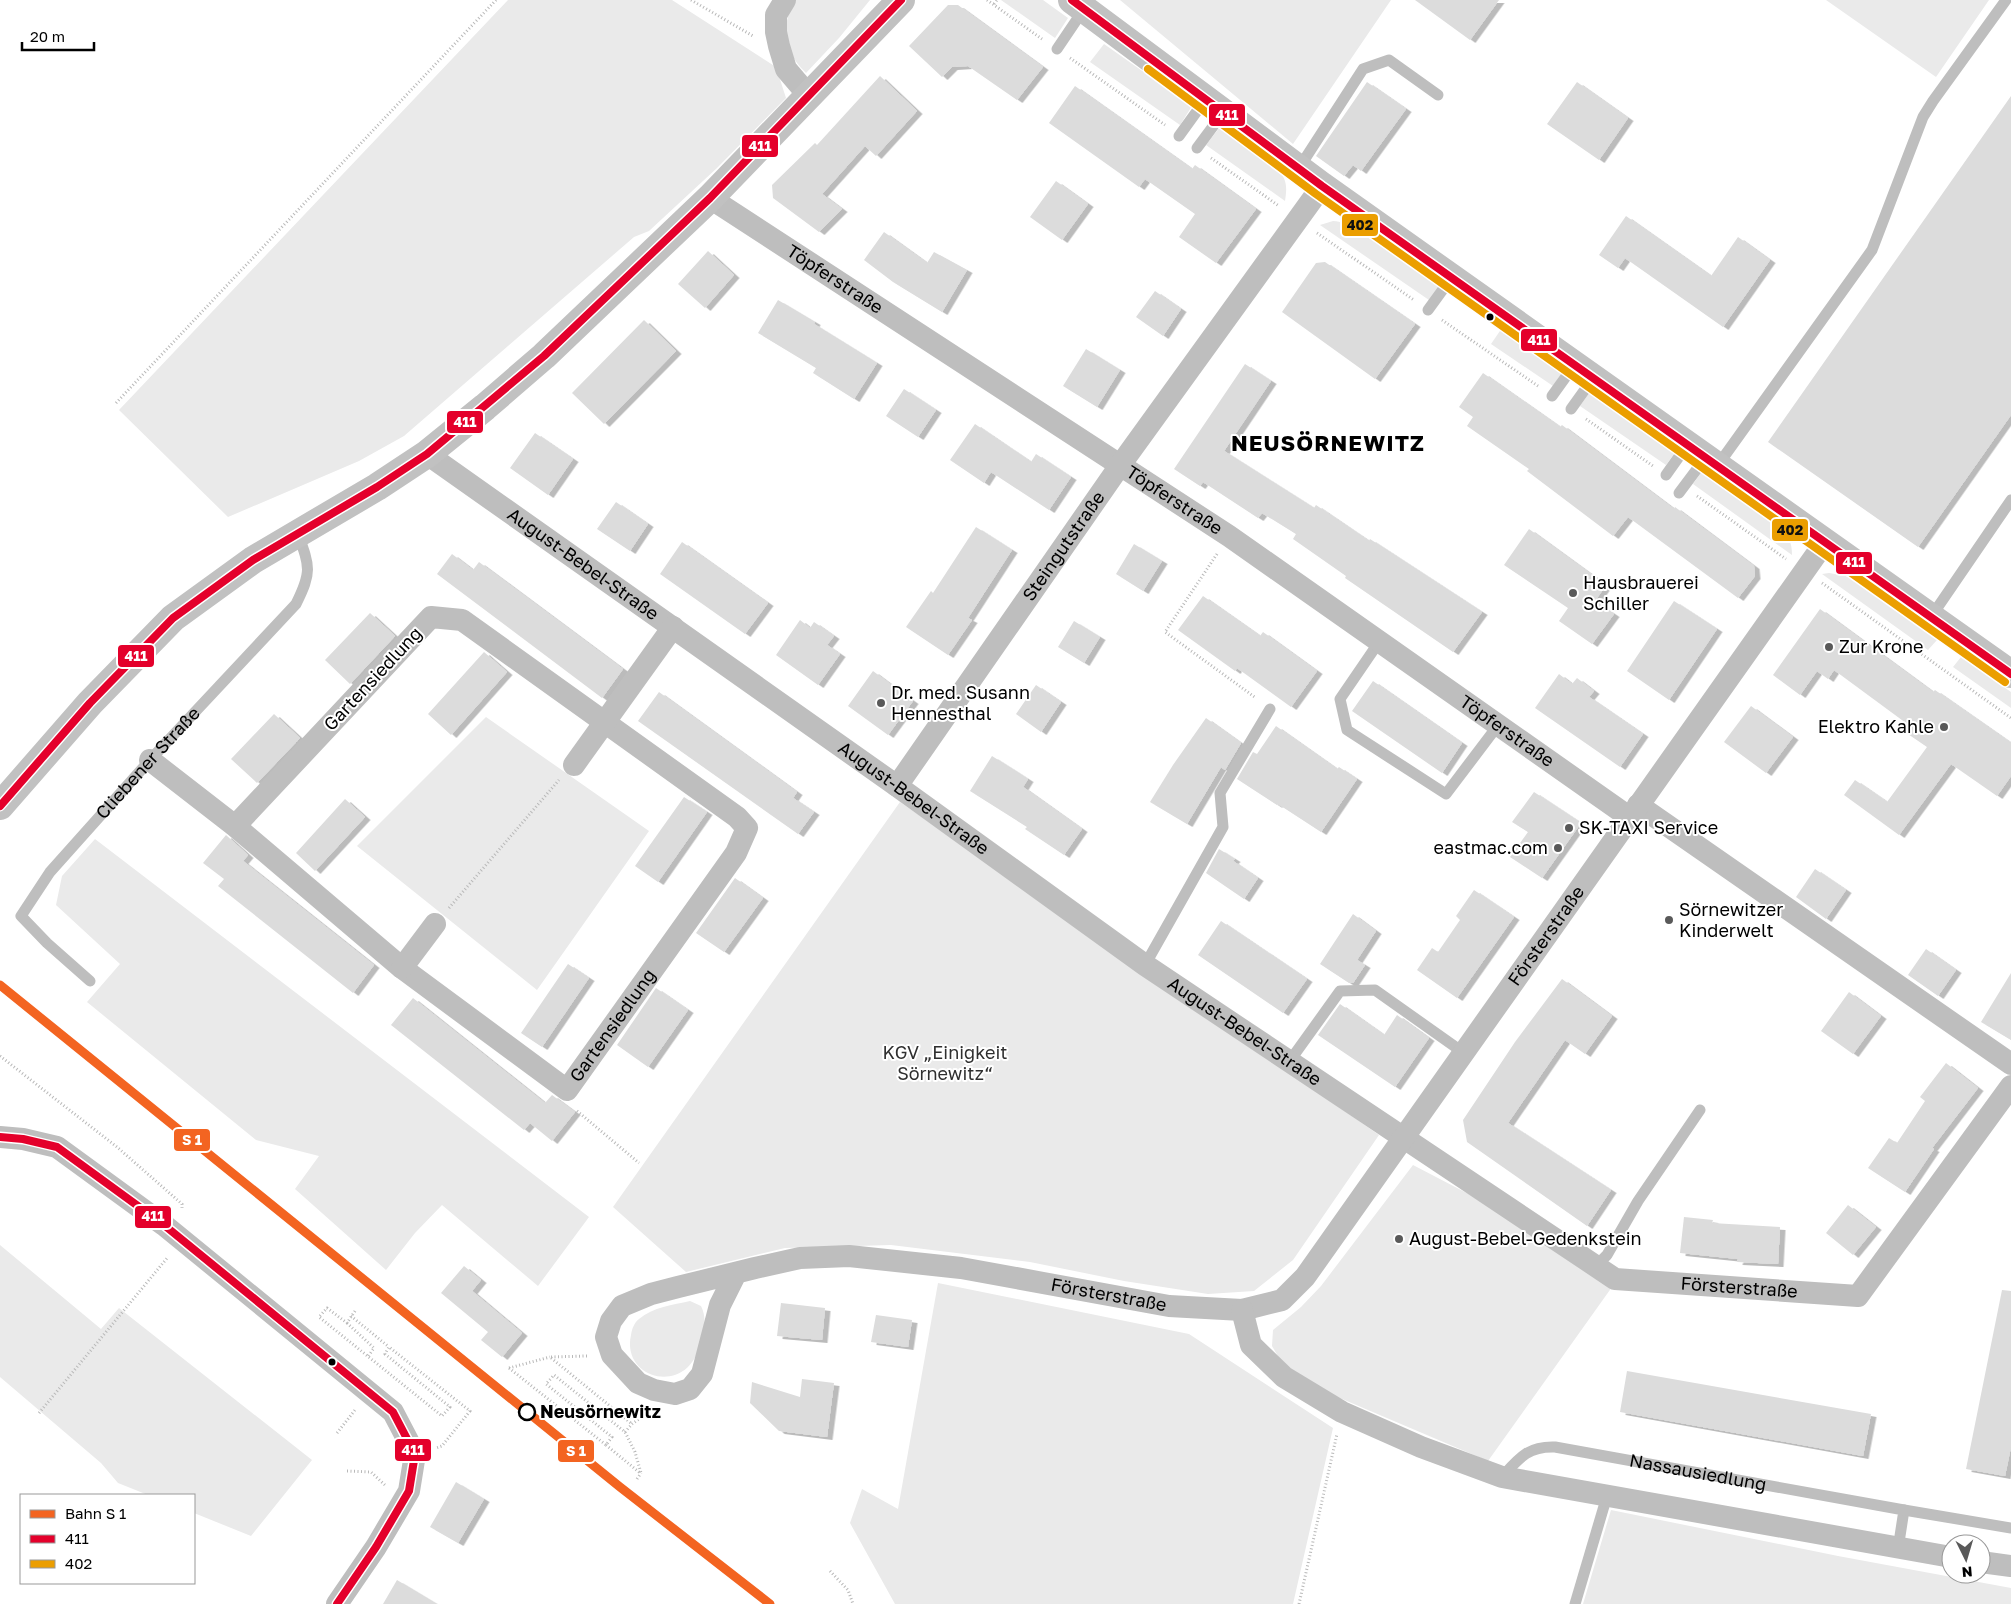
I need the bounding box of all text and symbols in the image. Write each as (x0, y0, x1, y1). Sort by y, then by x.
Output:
scale bar (22, 20, 95, 52)
text: 20 m (30, 27, 65, 45)
line badge: 411 (1208, 103, 1246, 127)
text: 411 (1215, 106, 1239, 123)
line badge: 411 (741, 134, 779, 158)
text: 411 (748, 137, 772, 154)
line badge: 402 (1341, 213, 1379, 237)
text: 402 (1347, 216, 1374, 233)
street label: Töpferstraße (783, 239, 888, 318)
unlabelled marker (1485, 312, 1495, 322)
line badge: 411 (1520, 328, 1558, 352)
text: 411 (1527, 331, 1551, 348)
line badge: 411 (446, 410, 484, 434)
text: 411 (453, 413, 477, 430)
district label: NEUSÖRNEWITZ (1231, 429, 1425, 456)
street label: Töpferstraße (1123, 460, 1227, 539)
street label: Steingutstraße (1017, 487, 1109, 605)
street label: August-Bebel-Straße (504, 502, 663, 624)
line badge: 402 (1771, 518, 1809, 542)
text: 402 (1777, 521, 1804, 538)
line badge: 411 (1835, 551, 1873, 575)
text: 411 (1842, 553, 1866, 570)
place label: Hausbrauerei Schiller (1583, 571, 1699, 614)
marker: Hausbrauerei Schiller (1567, 587, 1579, 599)
street label: Gartensiedlung (319, 622, 426, 735)
place label: Zur Krone (1839, 635, 1923, 657)
marker: Zur Krone (1823, 641, 1835, 653)
line badge: 411 (117, 644, 155, 668)
text: 411 (124, 647, 148, 664)
place label: Dr. med. Susann Hennesthal (891, 681, 1030, 724)
street label: Töpferstraße (1456, 690, 1559, 771)
marker: Dr. med. Susann Hennesthal (875, 697, 887, 709)
street label: Cliebener Straße (91, 702, 204, 823)
place label: Elektro Kahle (1818, 715, 1934, 737)
marker: Elektro Kahle (1938, 721, 1950, 733)
street label: August-Bebel-Straße (835, 736, 994, 859)
place label: SK-TAXI Service (1579, 816, 1718, 838)
marker: SK-TAXI Service (1563, 822, 1575, 834)
place label: eastmac.com (1434, 836, 1548, 858)
marker: eastmac.com (1552, 842, 1564, 854)
street label: Försterstraße (1503, 881, 1588, 990)
place label: Sörnewitzer Kinderwelt (1679, 898, 1783, 941)
marker: Sörnewitzer Kinderwelt (1663, 914, 1675, 926)
street label: Gartensiedlung (564, 964, 660, 1086)
street label: August-Bebel-Straße (1164, 972, 1326, 1090)
park label: KGV „Einigkeit Sörnewitz“ (883, 1041, 1007, 1084)
line badge: S 1 (173, 1128, 211, 1152)
text: S 1 (182, 1131, 202, 1148)
line badge: 411 (134, 1205, 172, 1229)
text: 411 (141, 1207, 165, 1224)
place label: August-Bebel-Gedenkstein (1409, 1227, 1642, 1249)
marker: August-Bebel-Gedenkstein (1393, 1233, 1405, 1245)
street label: Försterstraße (1680, 1272, 1799, 1302)
street label: Försterstraße (1049, 1273, 1169, 1315)
unlabelled marker (327, 1357, 337, 1367)
place label: Neusörnewitz (540, 1400, 661, 1422)
marker: Neusörnewitz (518, 1403, 536, 1421)
line badge: 411 (394, 1438, 432, 1462)
line badge: S 1 (557, 1439, 595, 1463)
text: 411 (401, 1441, 425, 1458)
text: S 1 (566, 1442, 586, 1459)
street label: Nassausiedlung (1628, 1449, 1768, 1495)
legend (20, 1494, 195, 1584)
text: Bahn S 1 (65, 1504, 126, 1522)
text: 411 (65, 1529, 89, 1547)
north arrow (1941, 1534, 1991, 1584)
text: 402 (65, 1554, 92, 1572)
text: N (1961, 1564, 1973, 1581)

